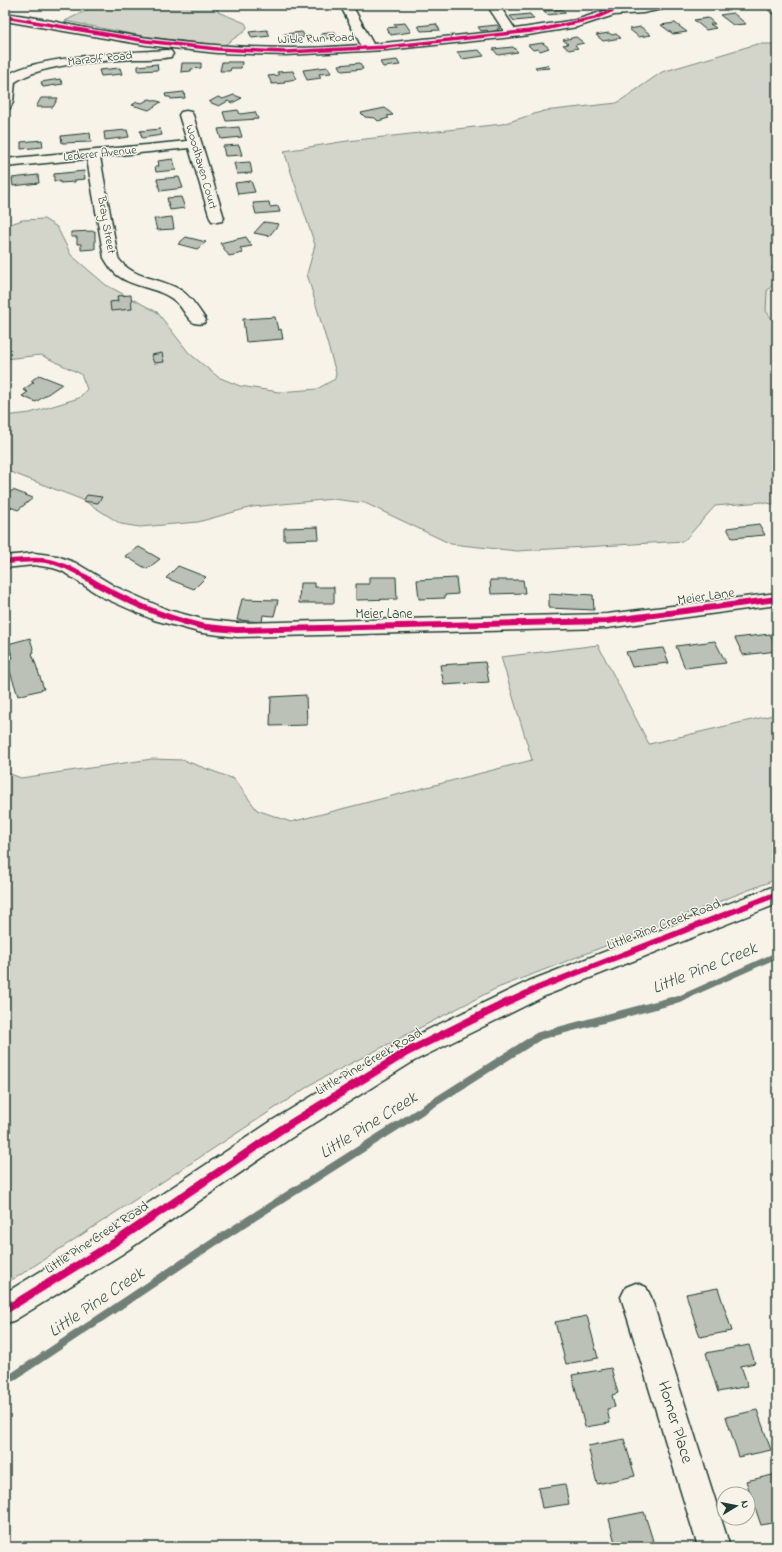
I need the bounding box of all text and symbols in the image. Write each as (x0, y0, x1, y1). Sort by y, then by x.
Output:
street label: Wible Run Road (277, 29, 355, 49)
street label: Marzolf Road (67, 47, 134, 71)
street label: Woodhaven Court (180, 123, 222, 211)
street label: Lederer Avenue (62, 141, 138, 167)
street label: Bray Street (91, 194, 120, 255)
street label: Meier Lane (676, 583, 737, 611)
street label: Meier Lane (355, 604, 413, 625)
street label: Little Pine Creek Road (604, 894, 724, 956)
water label: Little Pine Creek (649, 936, 762, 1002)
street label: Little Pine Creek Road (312, 1023, 426, 1101)
water label: Little Pine Creek (315, 1085, 424, 1166)
street label: Little Pine Creek Road (41, 1196, 153, 1280)
water label: Little Pine Creek (44, 1261, 151, 1345)
street label: Homer Place (651, 1378, 700, 1467)
north arrow (716, 1486, 756, 1526)
text: N (736, 1499, 753, 1509)

